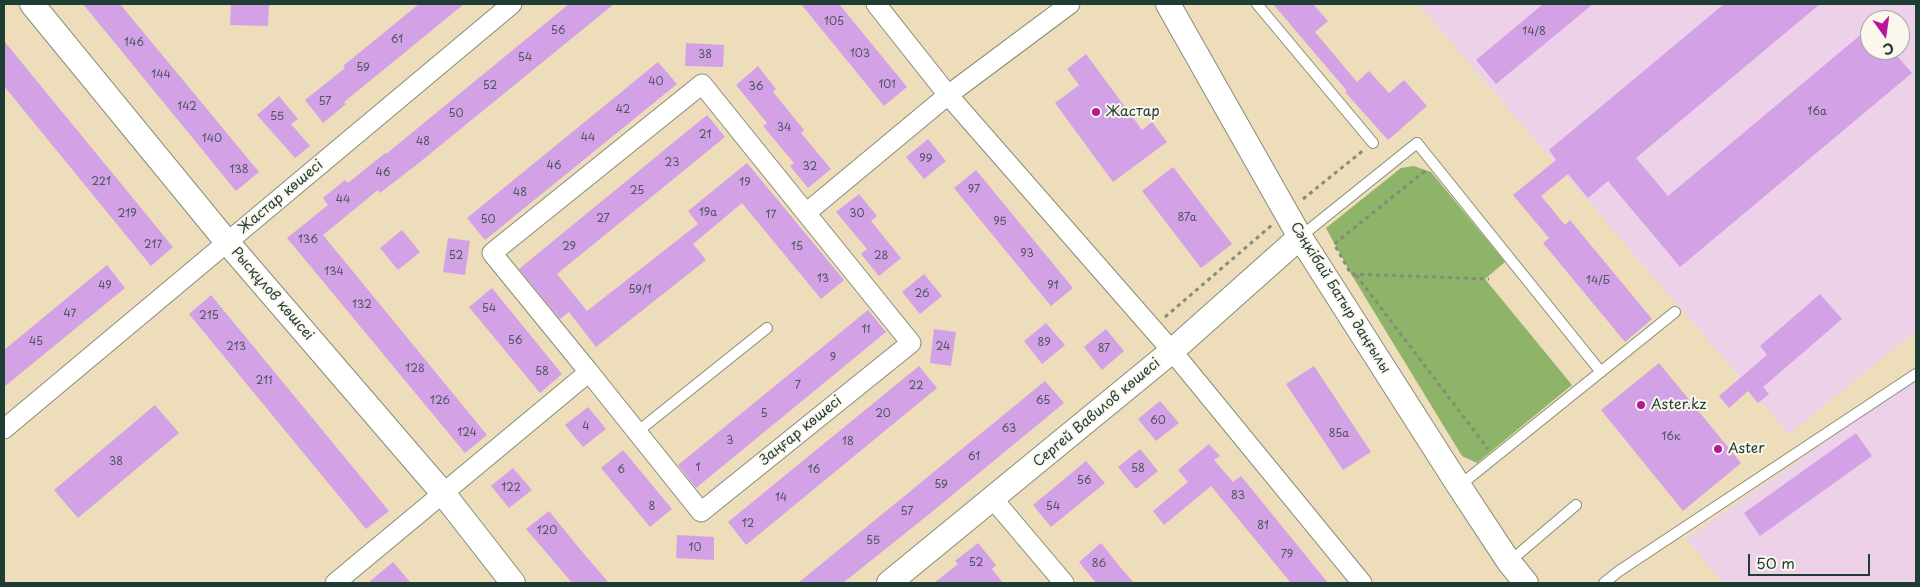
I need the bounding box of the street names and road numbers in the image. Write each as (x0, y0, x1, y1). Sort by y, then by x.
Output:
street label: Жастар көшесі (235, 157, 327, 237)
street label: Сәңкібай Батыр даңғылы (1286, 219, 1394, 377)
street label: Рысқұлов көшсеі (227, 244, 317, 344)
street label: Сергей Вавилов көшесі (1030, 355, 1164, 471)
street label: Заңғар көшесі (756, 393, 846, 469)

